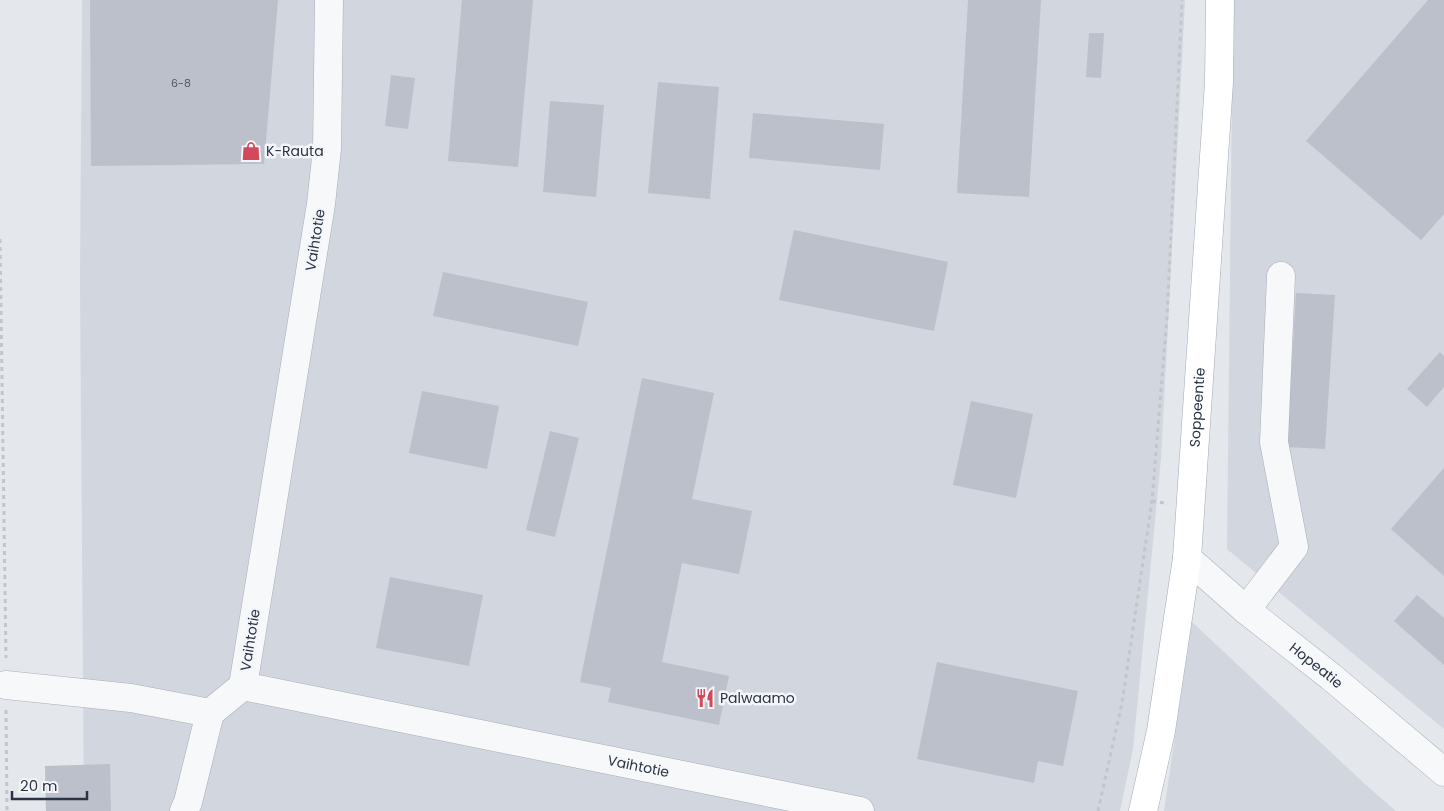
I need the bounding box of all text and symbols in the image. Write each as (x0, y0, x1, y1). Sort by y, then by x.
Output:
house number: 6-8 (171, 75, 191, 91)
shop icon: K-Rauta (240, 140, 262, 162)
place label: K-Rauta (266, 141, 324, 161)
street label: Vaihtotie (300, 207, 330, 272)
street label: Soppeentie (1184, 367, 1210, 448)
street label: Vaihtotie (235, 607, 265, 672)
street label: Hopeatie (1285, 638, 1348, 693)
restaurant icon: Palwaamo (694, 687, 716, 709)
place label: Palwaamo (720, 688, 795, 708)
street label: Vaihtotie (606, 750, 671, 782)
scale bar (12, 768, 88, 800)
text: 20 m (20, 775, 58, 796)

